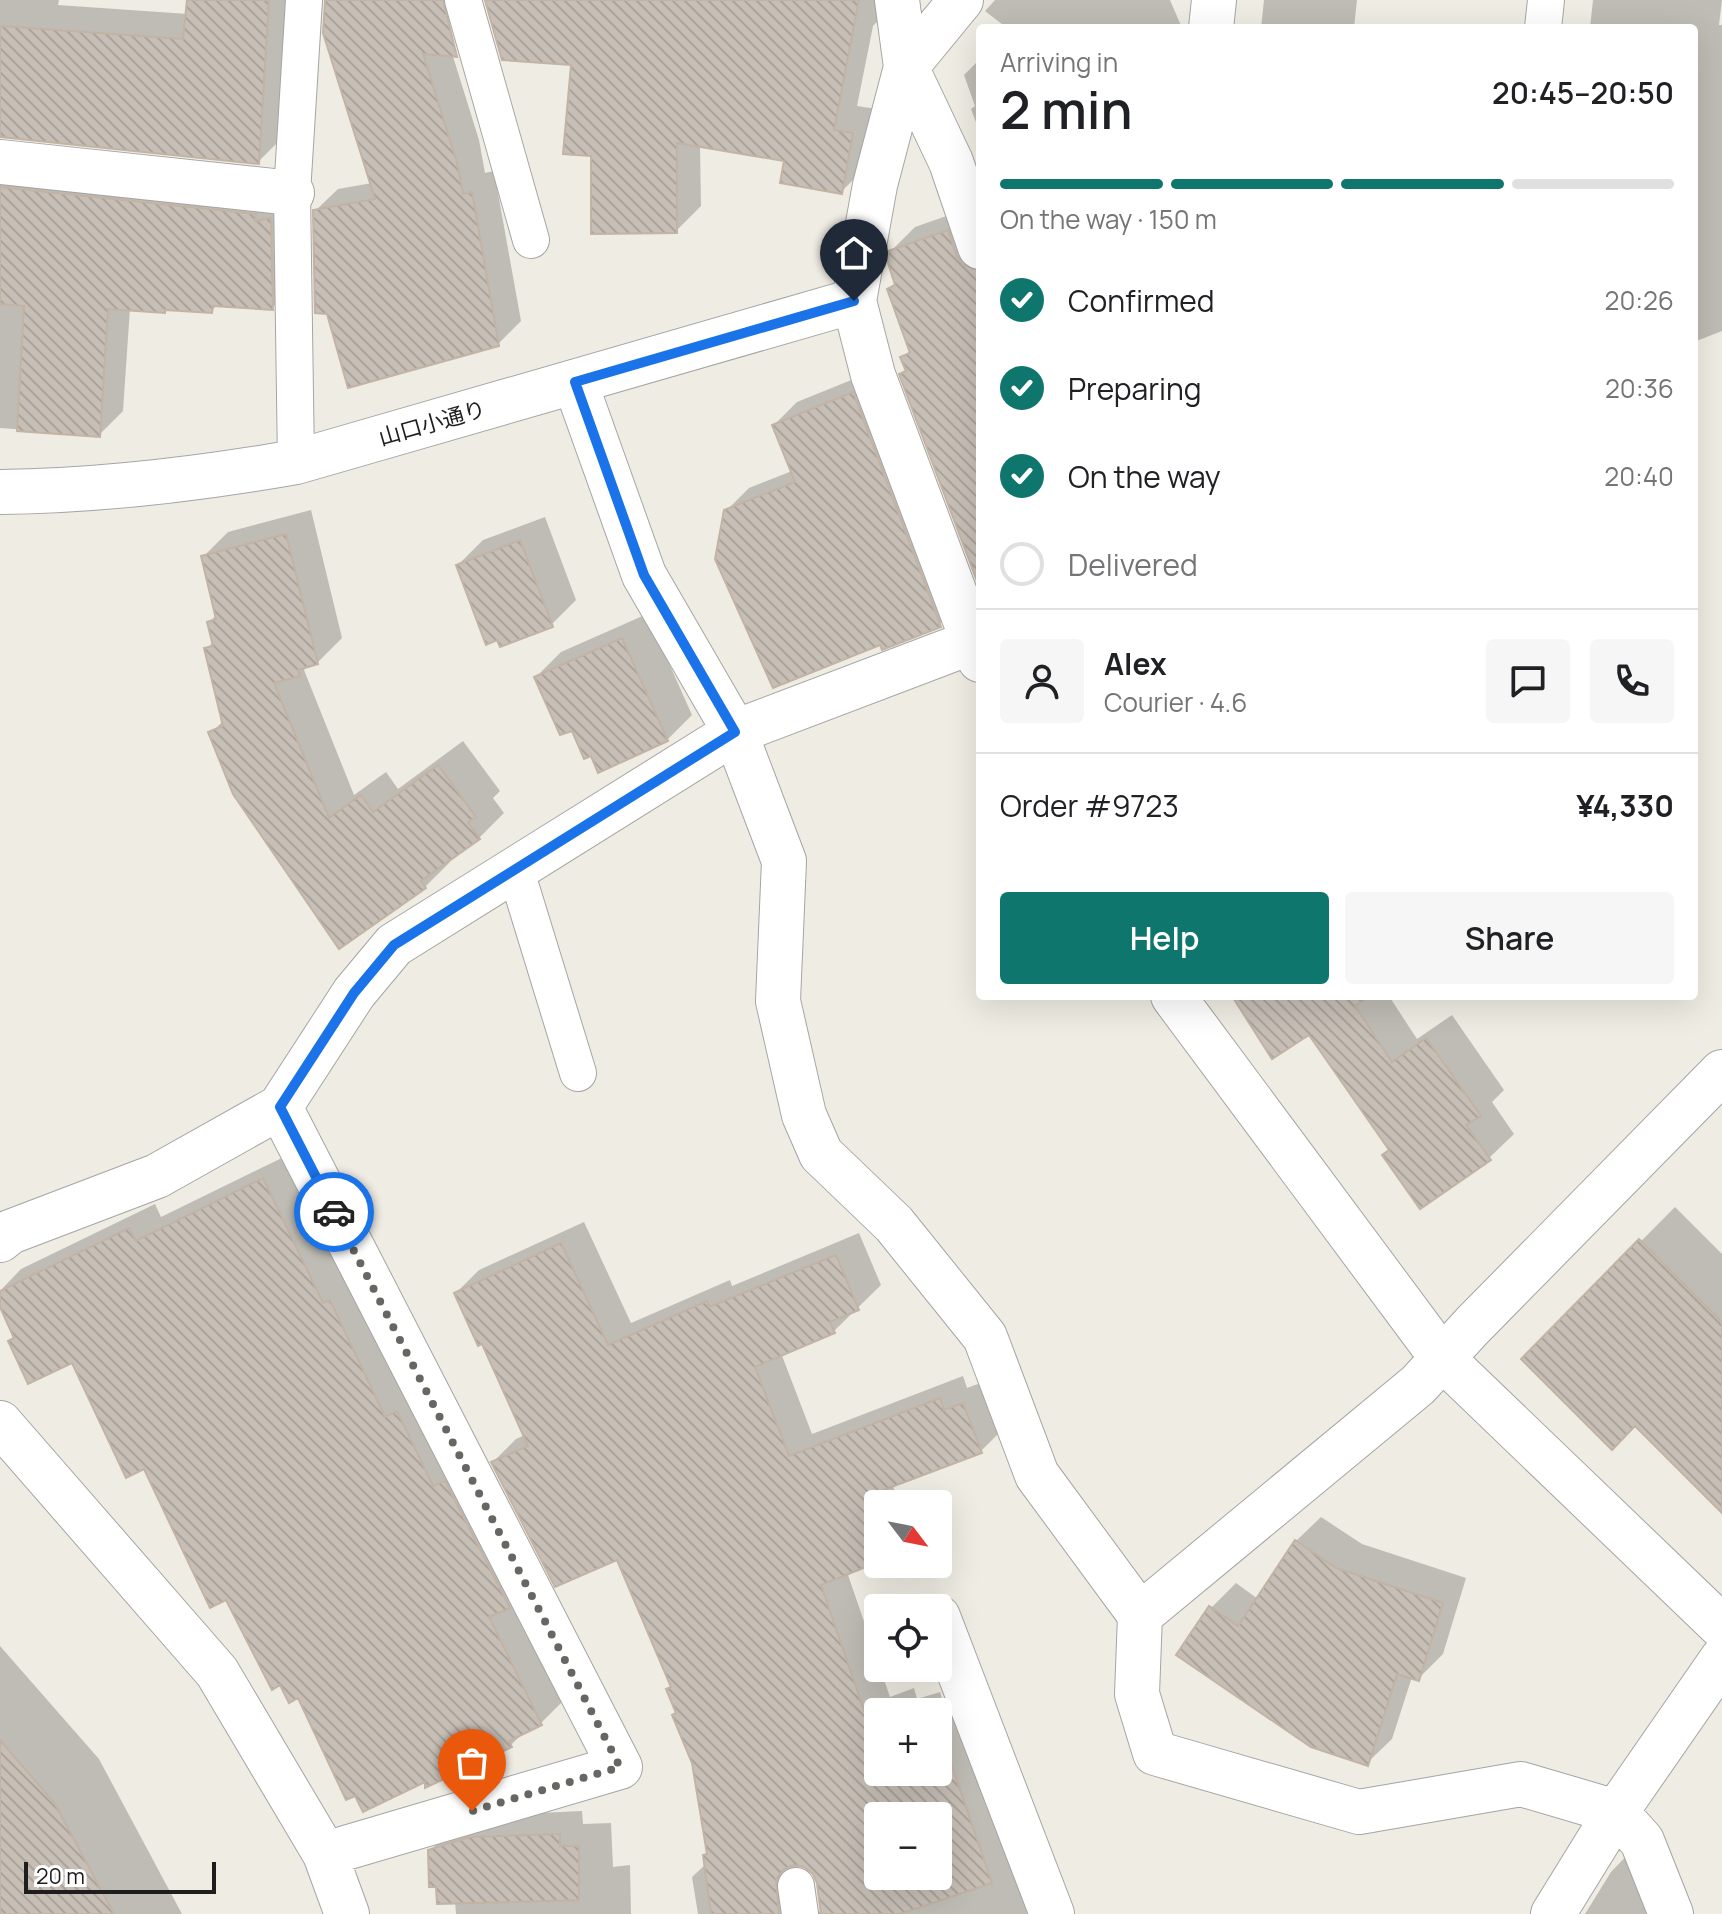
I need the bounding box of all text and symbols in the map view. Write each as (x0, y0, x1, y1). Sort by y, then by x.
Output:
text: Arriving in (1000, 44, 1118, 80)
text: 20:45–20:50 (1492, 72, 1674, 113)
text: 2 min (1000, 74, 1133, 145)
text: On the way · 150 m (1000, 201, 1217, 237)
pin (820, 219, 888, 301)
icon: home (832, 231, 876, 275)
icon: check (1000, 278, 1044, 322)
text: Confirmed (1068, 280, 1215, 321)
text: 20:26 (1605, 282, 1674, 318)
icon: check (1000, 366, 1044, 410)
text: Preparing (1068, 368, 1202, 409)
text: 20:36 (1605, 370, 1674, 406)
street label: 山口小通り (375, 393, 489, 453)
icon: check (1000, 454, 1044, 498)
text: On the way (1068, 456, 1221, 497)
text: 20:40 (1604, 458, 1674, 494)
text: Delivered (1068, 544, 1198, 585)
button: person (1000, 639, 1084, 723)
button: chat (1486, 639, 1570, 723)
button: phone (1590, 639, 1674, 723)
text: Alex (1104, 643, 1167, 684)
text: Courier · 4.6 (1104, 684, 1247, 720)
text: Order #9723 (1000, 785, 1179, 826)
text: ¥4,330 (1576, 785, 1674, 826)
button: Help (1000, 892, 1329, 984)
button: Share (1345, 892, 1674, 984)
courier (294, 1172, 374, 1252)
icon: car (312, 1190, 356, 1234)
north arrow (864, 1490, 952, 1578)
map controls (864, 1490, 952, 1890)
button: locate (864, 1594, 952, 1682)
button: + (864, 1698, 952, 1786)
pin (438, 1729, 506, 1811)
icon: bag (450, 1741, 494, 1785)
button: − (864, 1802, 952, 1890)
scale bar (24, 1858, 216, 1894)
text: 20 m (36, 1861, 85, 1891)

